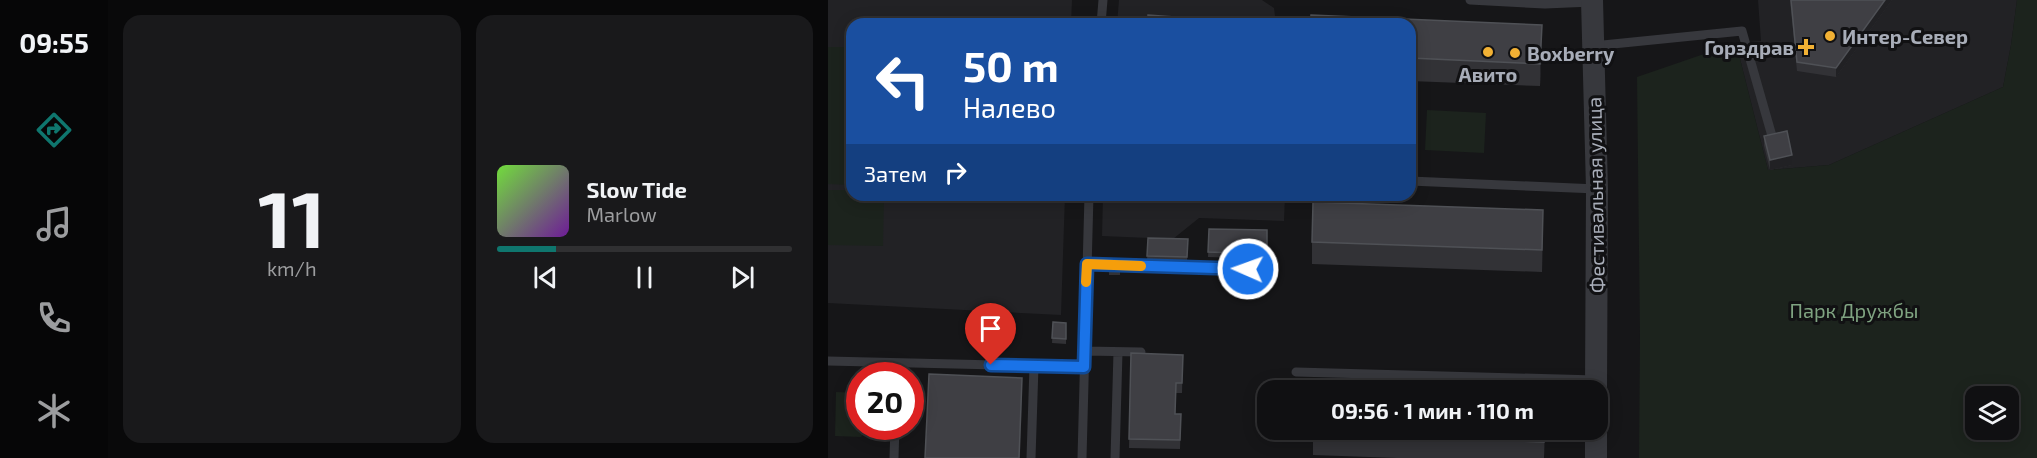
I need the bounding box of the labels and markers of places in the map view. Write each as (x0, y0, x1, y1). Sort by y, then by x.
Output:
place label: Интер-Север (1842, 24, 1968, 48)
marker: Интер-Север (1823, 29, 1837, 43)
place label: Горздрав (1704, 35, 1794, 59)
marker: Горздрав (1799, 40, 1813, 54)
place label: Boxberry (1527, 41, 1615, 66)
marker: Авито (1481, 45, 1495, 59)
marker: Boxberry (1508, 46, 1522, 60)
place label: Авито (1459, 62, 1517, 86)
pin (965, 303, 1016, 365)

